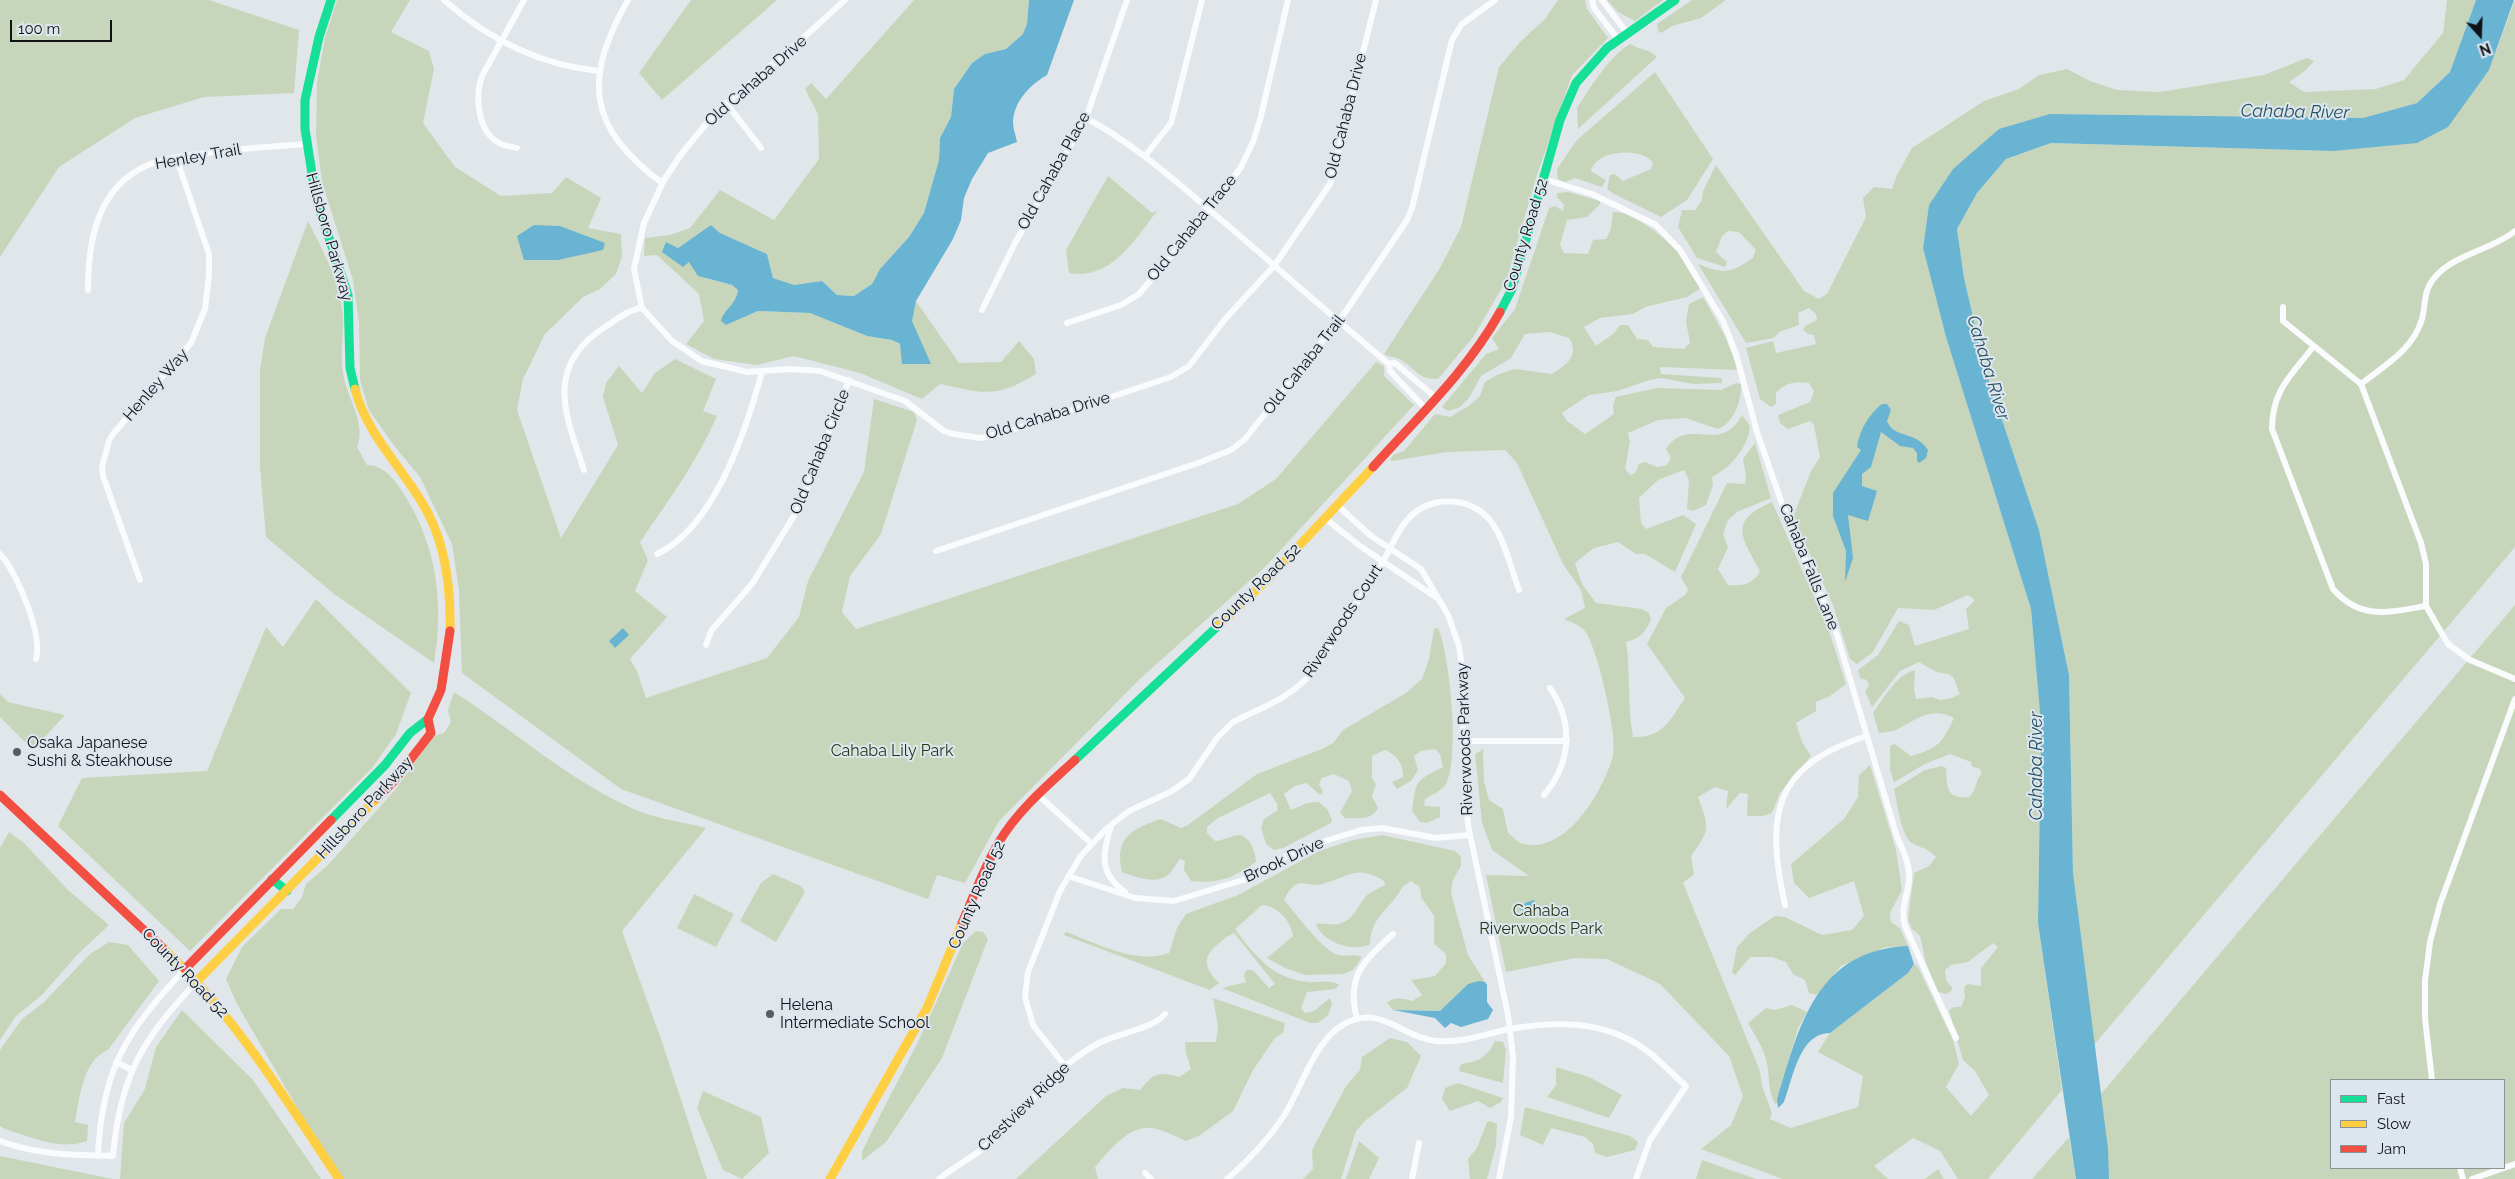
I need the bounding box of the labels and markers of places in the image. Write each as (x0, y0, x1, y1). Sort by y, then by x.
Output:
place label: Osaka Japanese Sushi & Steakhouse (27, 733, 172, 771)
marker: Osaka Japanese Sushi & Steakhouse (11, 746, 23, 758)
place label: Helena Intermediate School (780, 995, 930, 1033)
marker: Helena Intermediate School (764, 1008, 776, 1020)

